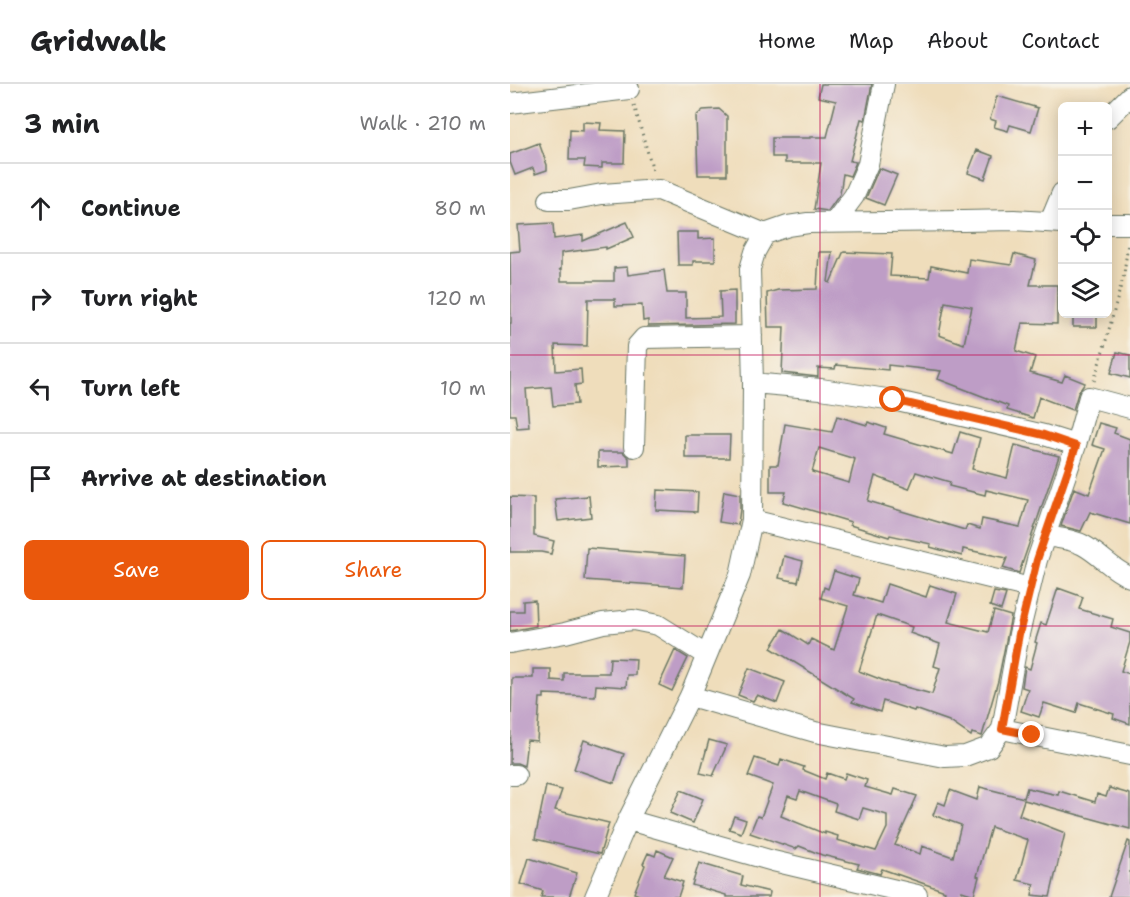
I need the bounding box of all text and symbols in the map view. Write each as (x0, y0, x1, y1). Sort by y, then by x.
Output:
text: Gridwalk (30, 22, 167, 60)
text: Home (758, 27, 816, 55)
text: Map (849, 27, 894, 55)
text: About (927, 27, 988, 55)
text: Contact (1021, 27, 1100, 55)
map controls (1058, 102, 1112, 318)
button: + (1058, 102, 1112, 156)
text: 3 min (24, 106, 100, 141)
text: Walk · 210 m (360, 110, 486, 136)
button: − (1058, 156, 1112, 210)
icon: ahead (24, 192, 57, 225)
text: Continue (81, 194, 181, 223)
text: 80 m (434, 195, 486, 221)
button: locate (1058, 210, 1112, 264)
button: layers (1058, 264, 1112, 318)
icon: right (24, 282, 57, 315)
text: Turn right (81, 284, 198, 313)
text: 120 m (427, 285, 486, 311)
icon: left (24, 372, 57, 405)
text: Turn left (81, 374, 180, 403)
text: 10 m (440, 375, 486, 401)
route start (879, 386, 905, 412)
icon: arrive (24, 462, 57, 495)
text: Arrive at destination (81, 464, 327, 493)
button: Save (24, 540, 249, 600)
button: Share (261, 540, 486, 600)
route end (1018, 721, 1044, 747)

